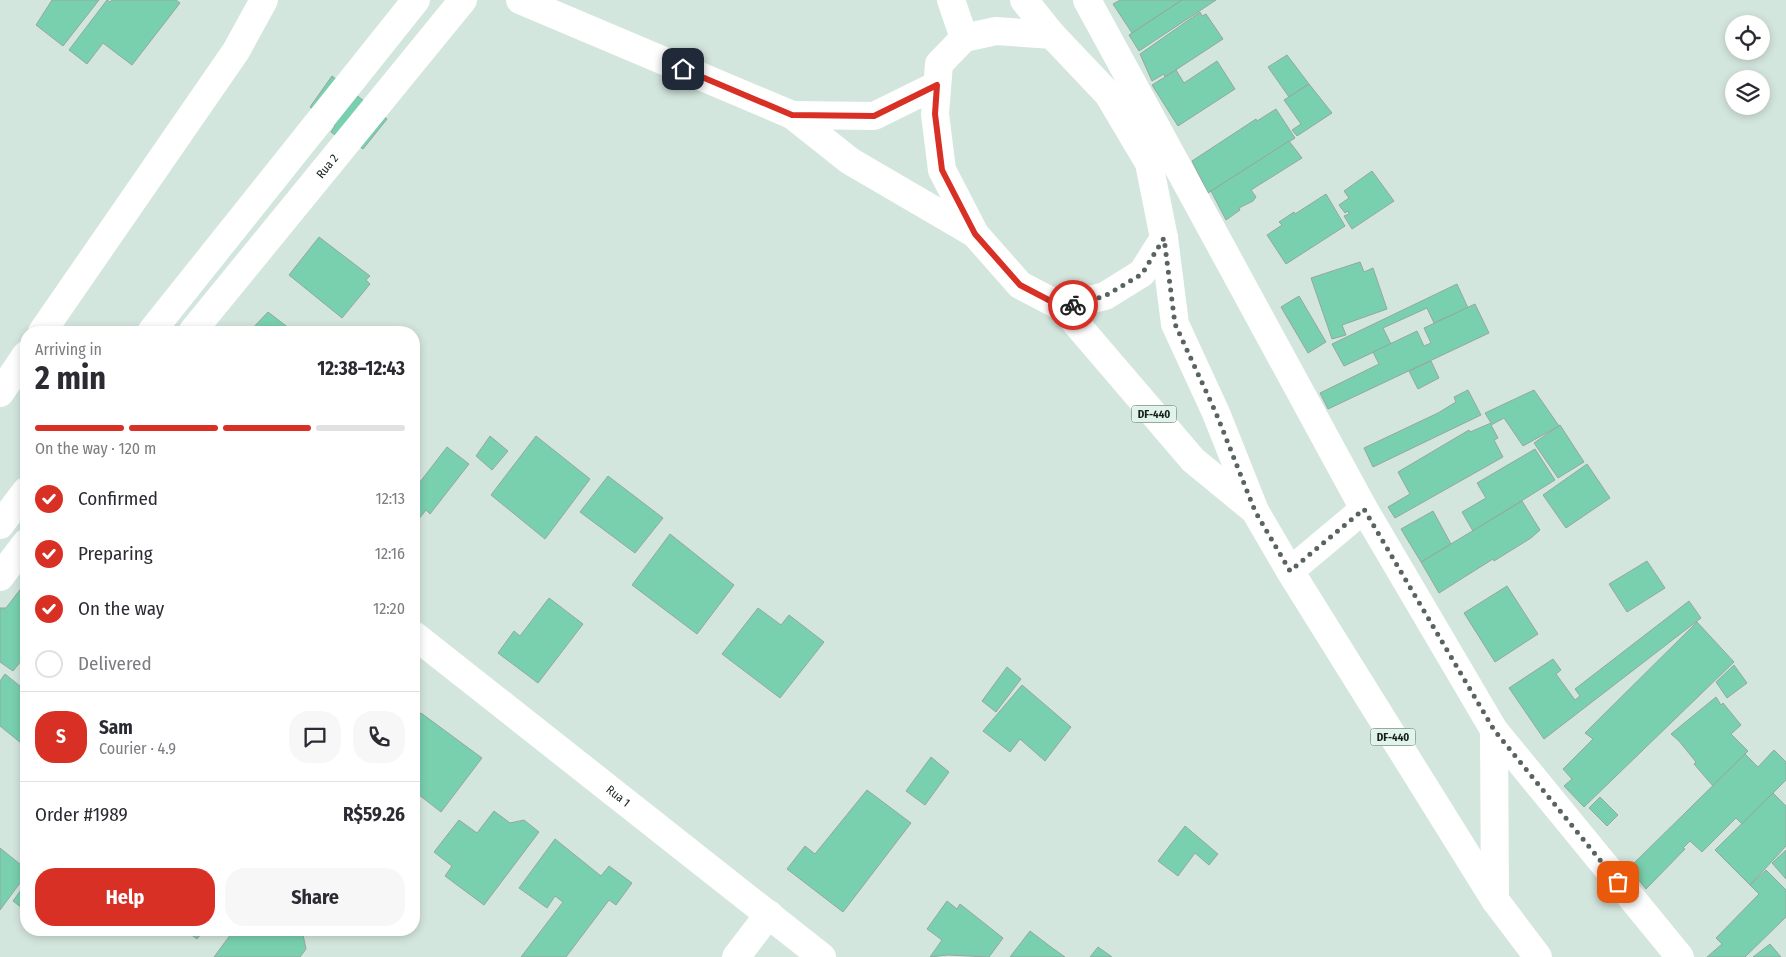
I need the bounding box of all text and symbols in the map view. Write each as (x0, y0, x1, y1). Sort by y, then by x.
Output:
map controls (1725, 15, 1770, 115)
button: locate (1725, 15, 1770, 60)
pin (662, 48, 704, 90)
icon: home (669, 55, 697, 83)
button: layers (1725, 70, 1770, 115)
street label: Rua 2 (313, 151, 341, 181)
courier (1048, 280, 1098, 330)
icon: bike (1059, 291, 1087, 319)
text: Arriving in (35, 340, 102, 359)
text: 12:38–12:43 (317, 357, 405, 380)
text: 2 min (35, 359, 106, 397)
road number: DF-440 (1132, 406, 1176, 422)
text: On the way · 120 m (35, 439, 156, 458)
icon: check (35, 485, 63, 513)
text: Confirmed (78, 487, 158, 510)
text: 12:13 (376, 489, 405, 508)
icon: check (35, 540, 63, 568)
text: Preparing (78, 542, 153, 565)
text: 12:16 (375, 544, 405, 563)
icon: check (35, 595, 63, 623)
text: On the way (78, 597, 164, 620)
text: 12:20 (373, 599, 405, 618)
text: Delivered (78, 652, 152, 675)
button: chat (289, 711, 341, 763)
button: phone (353, 711, 405, 763)
text: Sam (99, 716, 133, 739)
text: S (56, 725, 66, 748)
road number: DF-440 (1370, 729, 1416, 746)
text: Courier · 4.9 (99, 739, 176, 758)
street label: Rua 1 (603, 782, 633, 810)
text: Order #1989 (35, 803, 128, 826)
text: R$59.26 (343, 803, 405, 826)
pin (1597, 861, 1639, 903)
button: Help (35, 868, 215, 926)
button: Share (225, 868, 405, 926)
icon: bag (1604, 868, 1632, 896)

